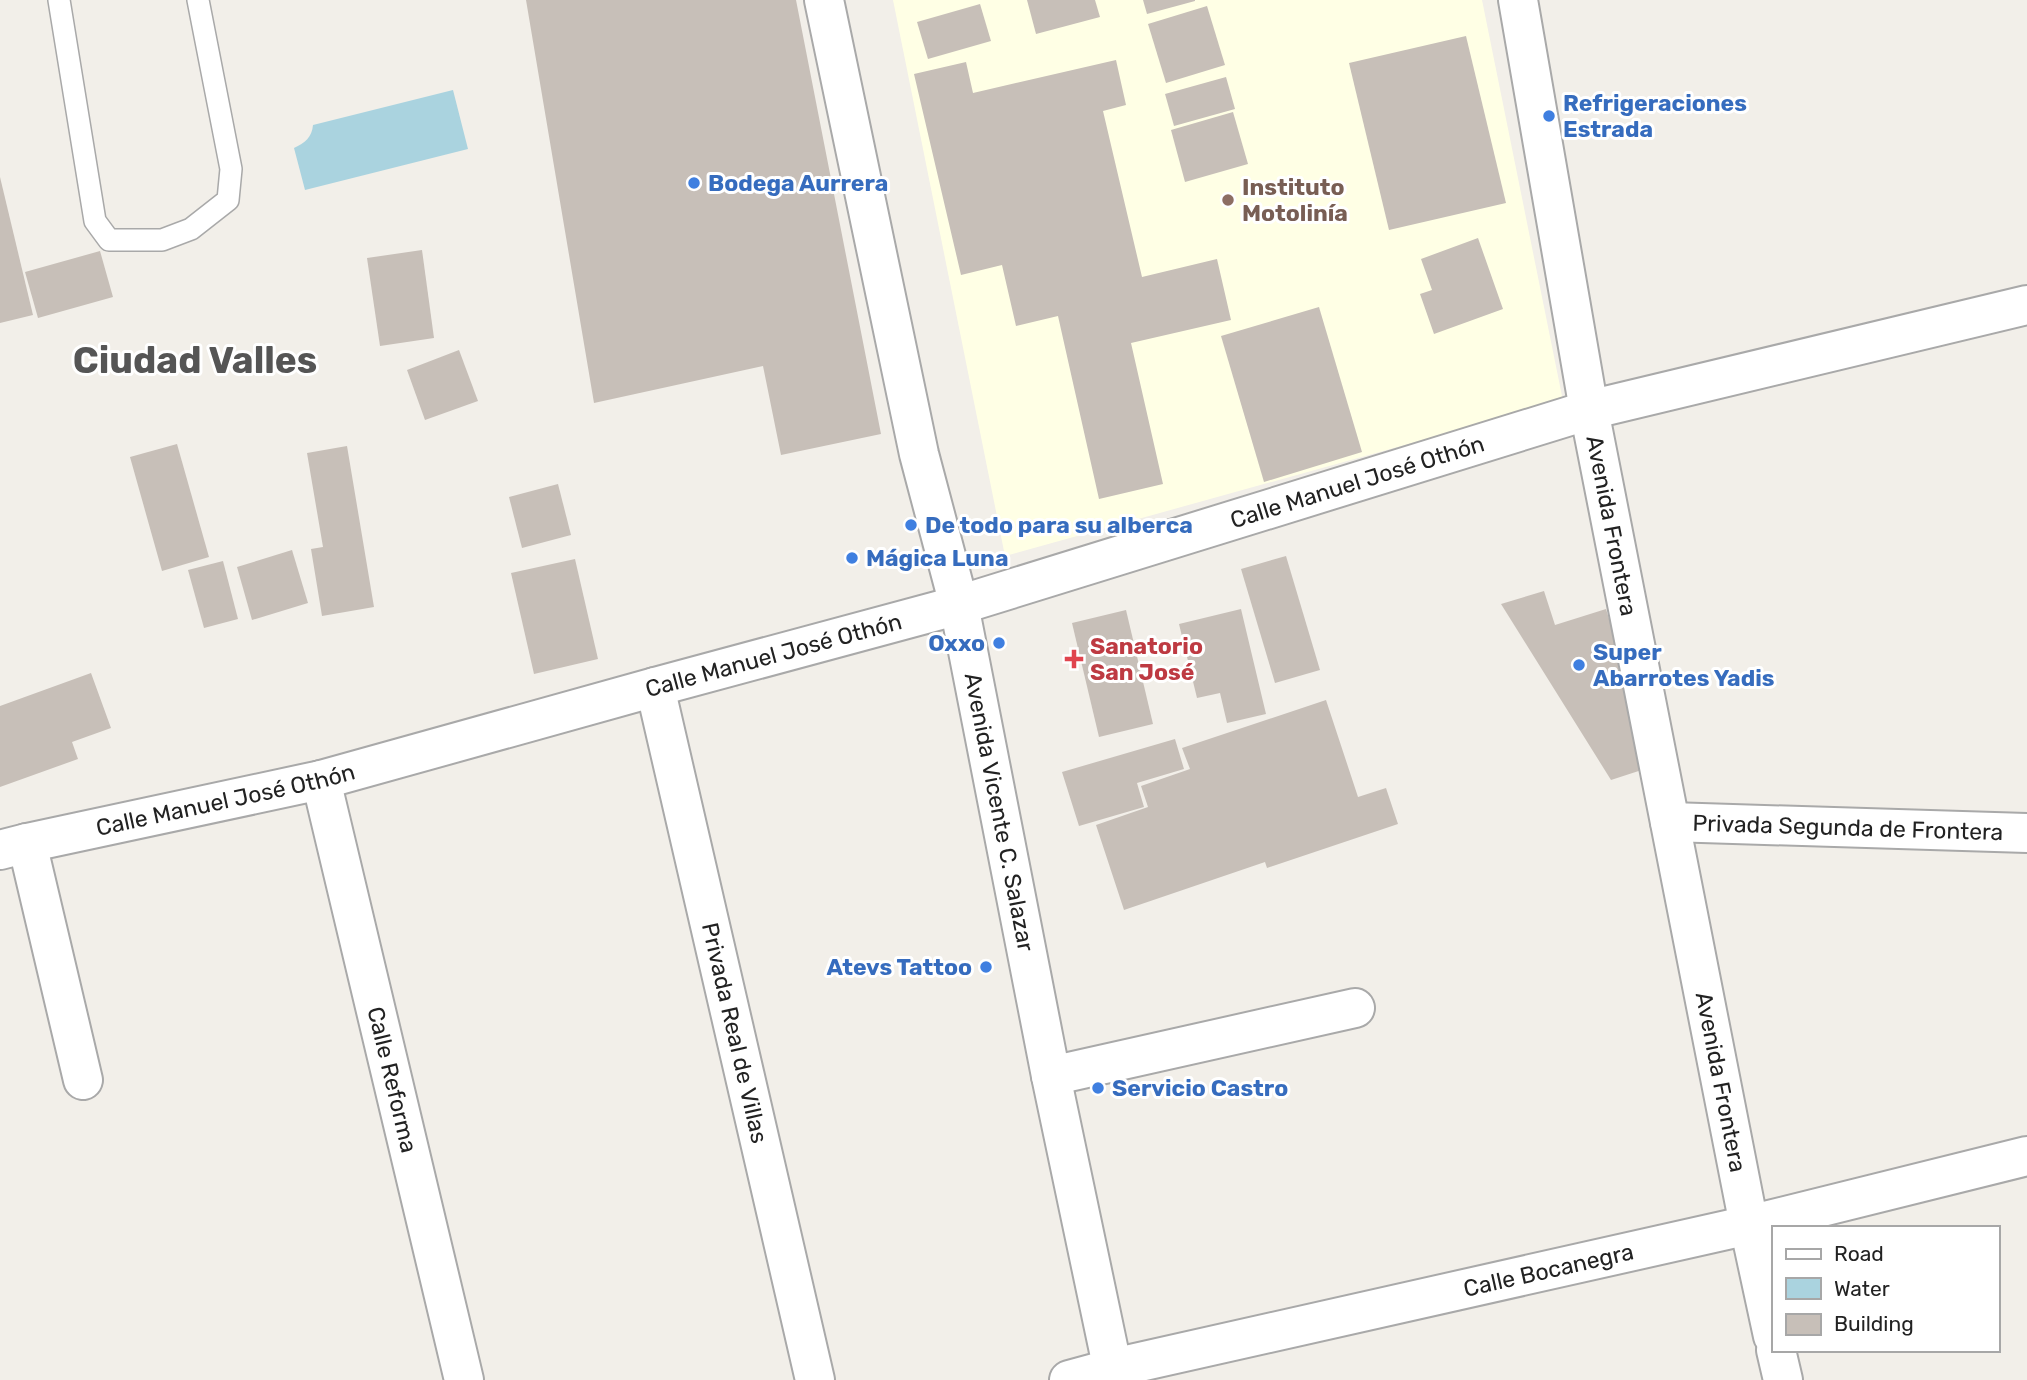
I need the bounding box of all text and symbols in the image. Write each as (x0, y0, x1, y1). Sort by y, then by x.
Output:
place label: Refrigeraciones Estrada (1563, 89, 1747, 143)
marker: Refrigeraciones Estrada (1541, 108, 1557, 124)
place label: Bodega Aurrera (708, 169, 888, 197)
place label: Instituto Motolinía (1242, 173, 1348, 227)
marker: Bodega Aurrera (686, 175, 702, 191)
marker: Instituto Motolinía (1220, 192, 1236, 208)
district label: Ciudad Valles (73, 338, 317, 382)
street label: Calle Manuel José Othón (1227, 429, 1488, 534)
street label: Avenida Frontera (1580, 433, 1643, 618)
place label: De todo para su alberca (925, 511, 1193, 539)
marker: De todo para su alberca (903, 517, 919, 533)
place label: Mágica Luna (866, 544, 1008, 572)
marker: Mágica Luna (844, 550, 860, 566)
street label: Calle Manuel José Othón (642, 607, 905, 703)
place label: Oxxo (928, 629, 985, 657)
place label: Sanatorio San José (1090, 632, 1203, 686)
marker: Oxxo (991, 635, 1007, 651)
place label: Super Abarrotes Yadis (1593, 638, 1775, 692)
marker: Sanatorio San José (1064, 649, 1084, 669)
marker: Super Abarrotes Yadis (1571, 657, 1587, 673)
street label: Avenida Vicente C. Salazar (959, 670, 1040, 954)
street label: Calle Manuel José Othón (93, 757, 358, 842)
street label: Privada Segunda de Frontera (1692, 809, 2004, 846)
street label: Privada Real de Villas (696, 920, 774, 1146)
place label: Atevs Tattoo (826, 953, 972, 981)
marker: Atevs Tattoo (978, 959, 994, 975)
street label: Avenida Frontera (1690, 989, 1752, 1175)
street label: Calle Reforma (361, 1004, 423, 1155)
place label: Servicio Castro (1112, 1074, 1288, 1102)
marker: Servicio Castro (1090, 1080, 1106, 1096)
legend (1772, 1226, 1999, 1352)
street label: Calle Bocanegra (1461, 1237, 1636, 1303)
text: Road (1834, 1241, 1884, 1266)
text: Water (1834, 1276, 1890, 1301)
text: Building (1834, 1311, 1914, 1336)

